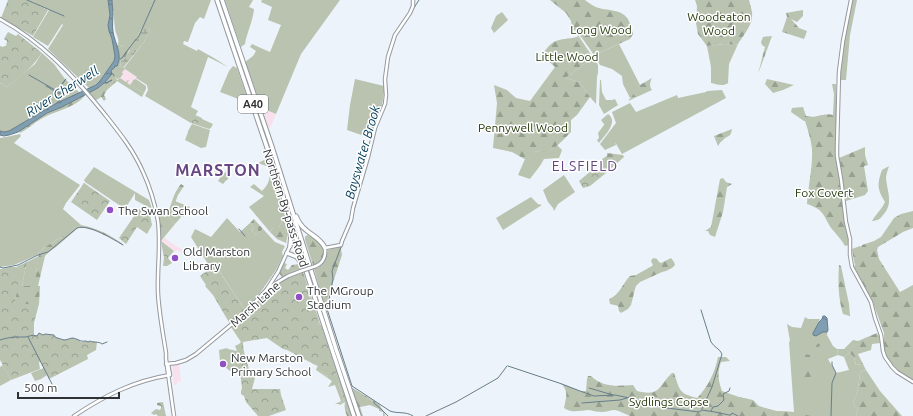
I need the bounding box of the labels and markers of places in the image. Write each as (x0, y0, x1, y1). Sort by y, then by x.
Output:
place label: The Swan School (118, 204, 208, 217)
marker: The Swan School (105, 205, 115, 215)
place label: Old Marston Library (183, 245, 250, 272)
marker: Old Marston Library (170, 253, 180, 263)
place label: The MGroup Stadium (307, 284, 374, 311)
marker: The MGroup Stadium (294, 292, 304, 302)
place label: New Marston Primary School (231, 351, 311, 378)
marker: New Marston Primary School (218, 359, 228, 369)

